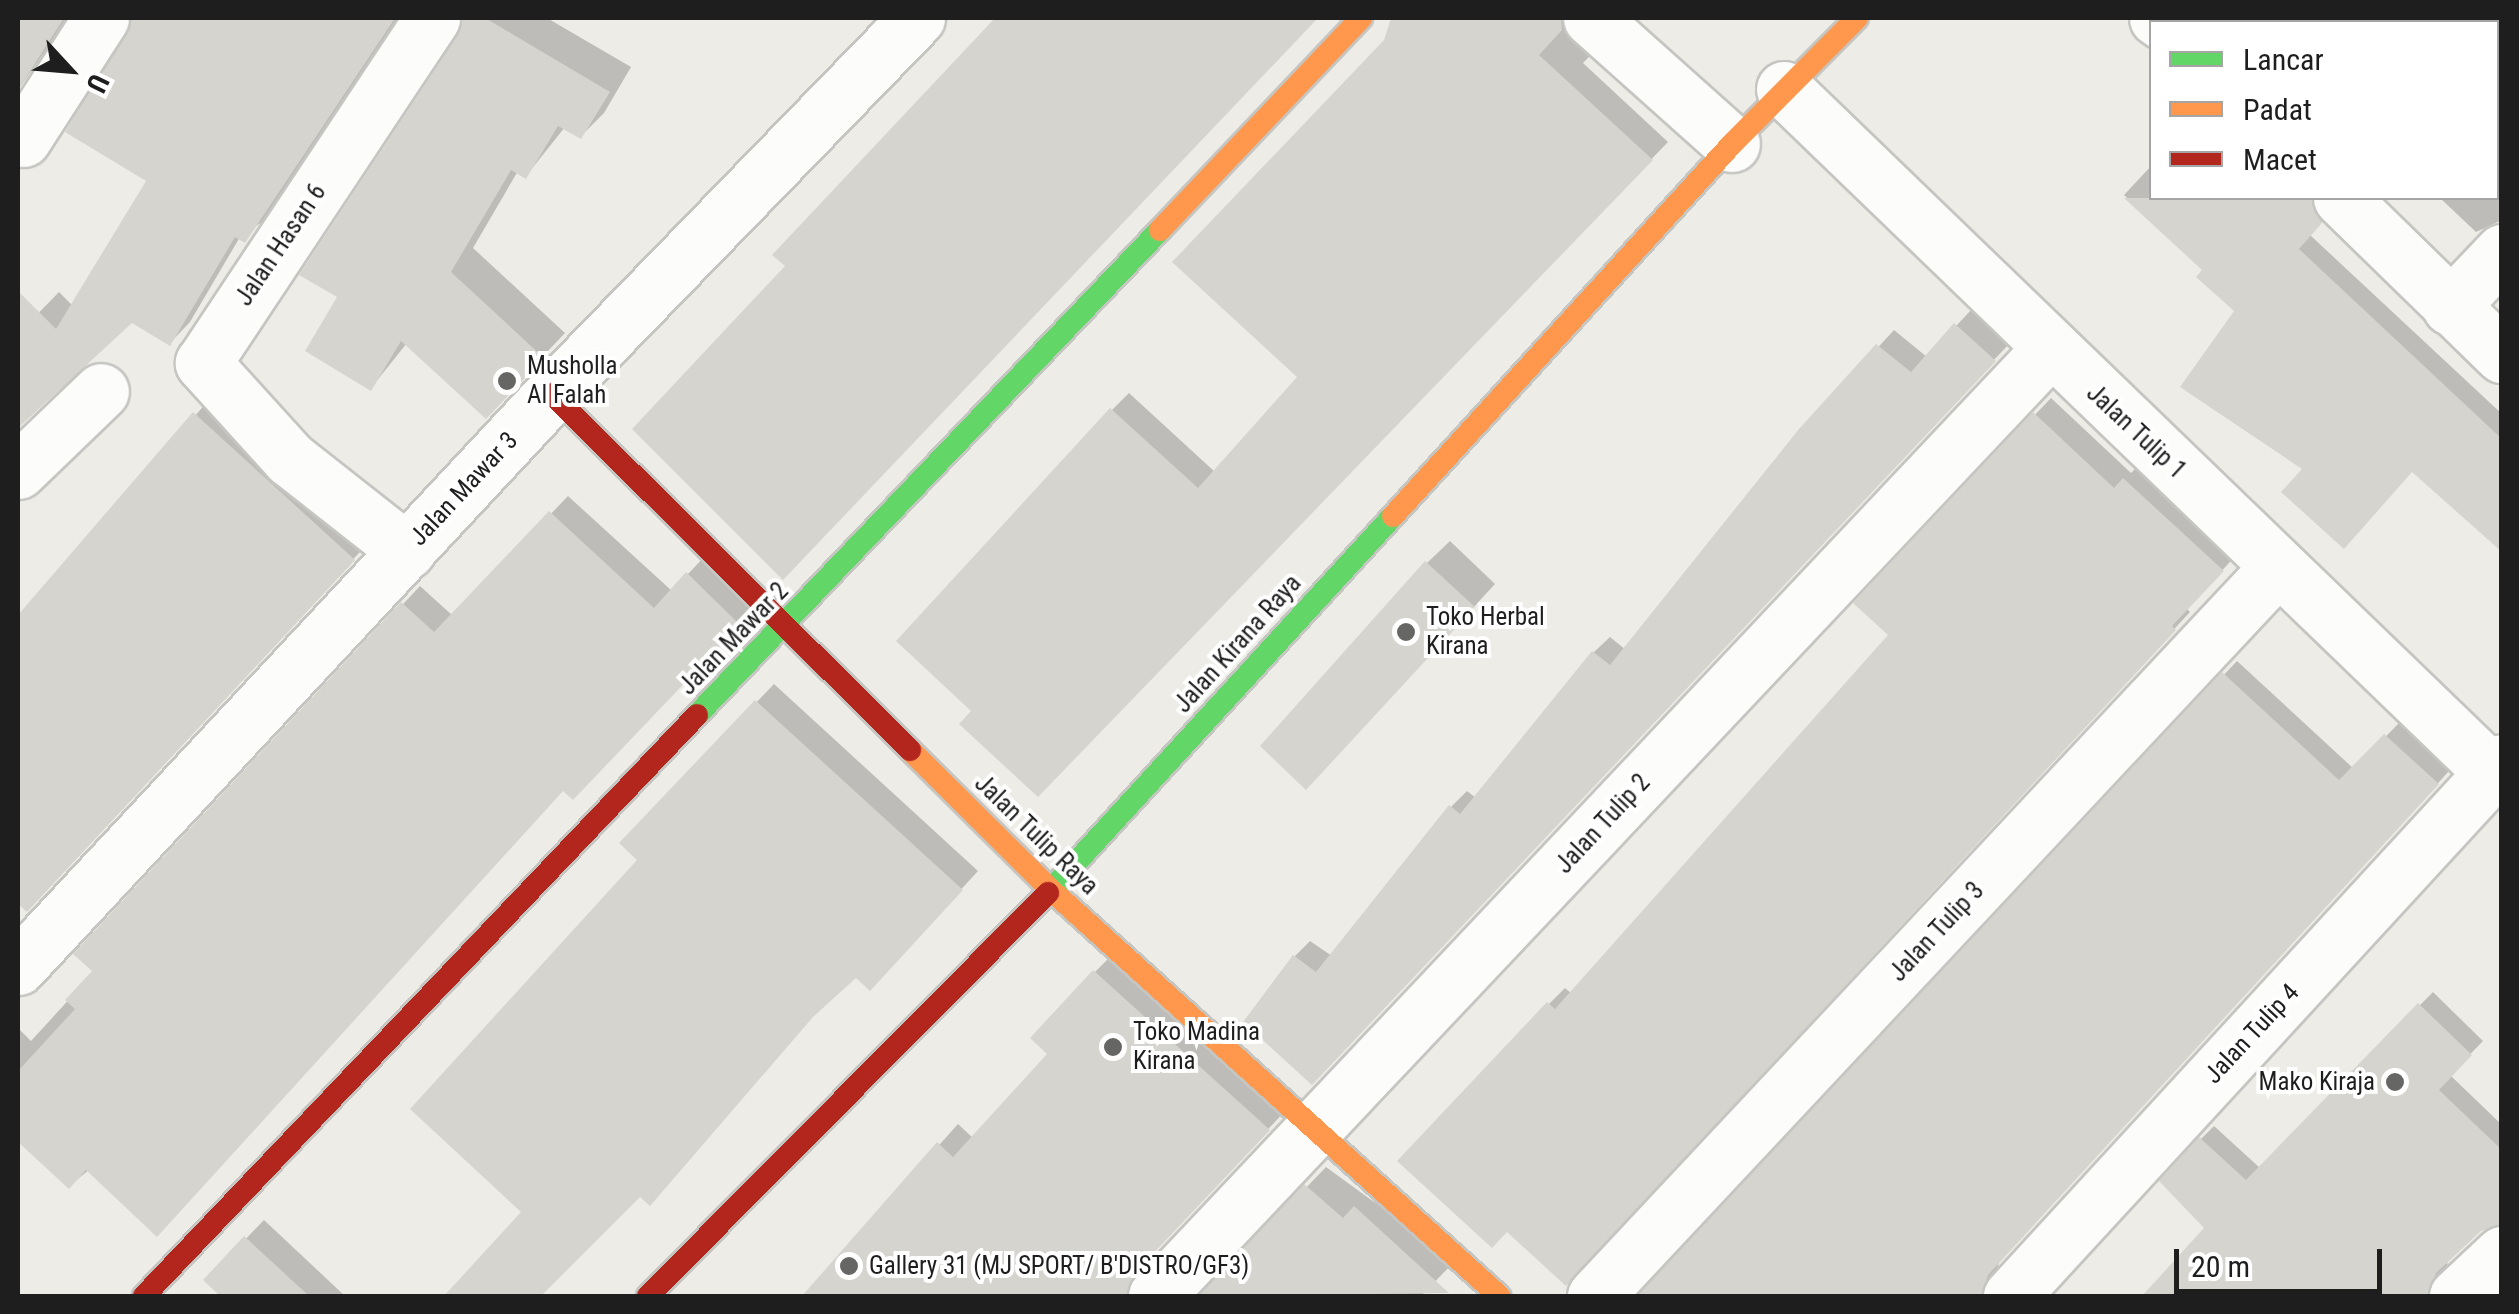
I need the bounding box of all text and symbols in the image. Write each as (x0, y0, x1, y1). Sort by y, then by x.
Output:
north arrow (20, 20, 120, 120)
legend (2149, 20, 2499, 200)
text: Lancar (2243, 42, 2324, 77)
text: U (79, 69, 116, 98)
text: Padat (2243, 92, 2312, 127)
text: Macet (2243, 142, 2317, 177)
street label: Jalan Hasan 6 (229, 178, 333, 312)
place label: Musholla Al Falah (527, 352, 617, 411)
marker: Musholla Al Falah (496, 370, 518, 392)
street label: Jalan Tulip 1 (2080, 378, 2192, 486)
street label: Jalan Mawar 3 (404, 426, 524, 552)
street label: Jalan Kirana Raya (1168, 569, 1308, 719)
street label: Jalan Mawar 2 (673, 577, 795, 701)
place label: Toko Herbal Kirana (1426, 603, 1545, 662)
marker: Toko Herbal Kirana (1395, 621, 1417, 643)
street label: Jalan Tulip 2 (1549, 768, 1657, 880)
street label: Jalan Tulip Raya (968, 769, 1104, 901)
street label: Jalan Tulip 3 (1883, 876, 1991, 988)
street label: Jalan Tulip 4 (2198, 978, 2306, 1090)
place label: Toko Madina Kirana (1133, 1018, 1260, 1077)
marker: Toko Madina Kirana (1102, 1036, 1124, 1058)
place label: Mako Kiraja (2259, 1067, 2375, 1097)
marker: Mako Kiraja (2384, 1071, 2406, 1093)
scale bar (2179, 1229, 2386, 1291)
text: 20 m (2191, 1249, 2250, 1284)
place label: Gallery 31 (MJ SPORT/ B'DISTRO/GF3) (869, 1251, 1249, 1281)
marker: Gallery 31 (MJ SPORT/ B'DISTRO/GF3) (838, 1255, 860, 1277)

